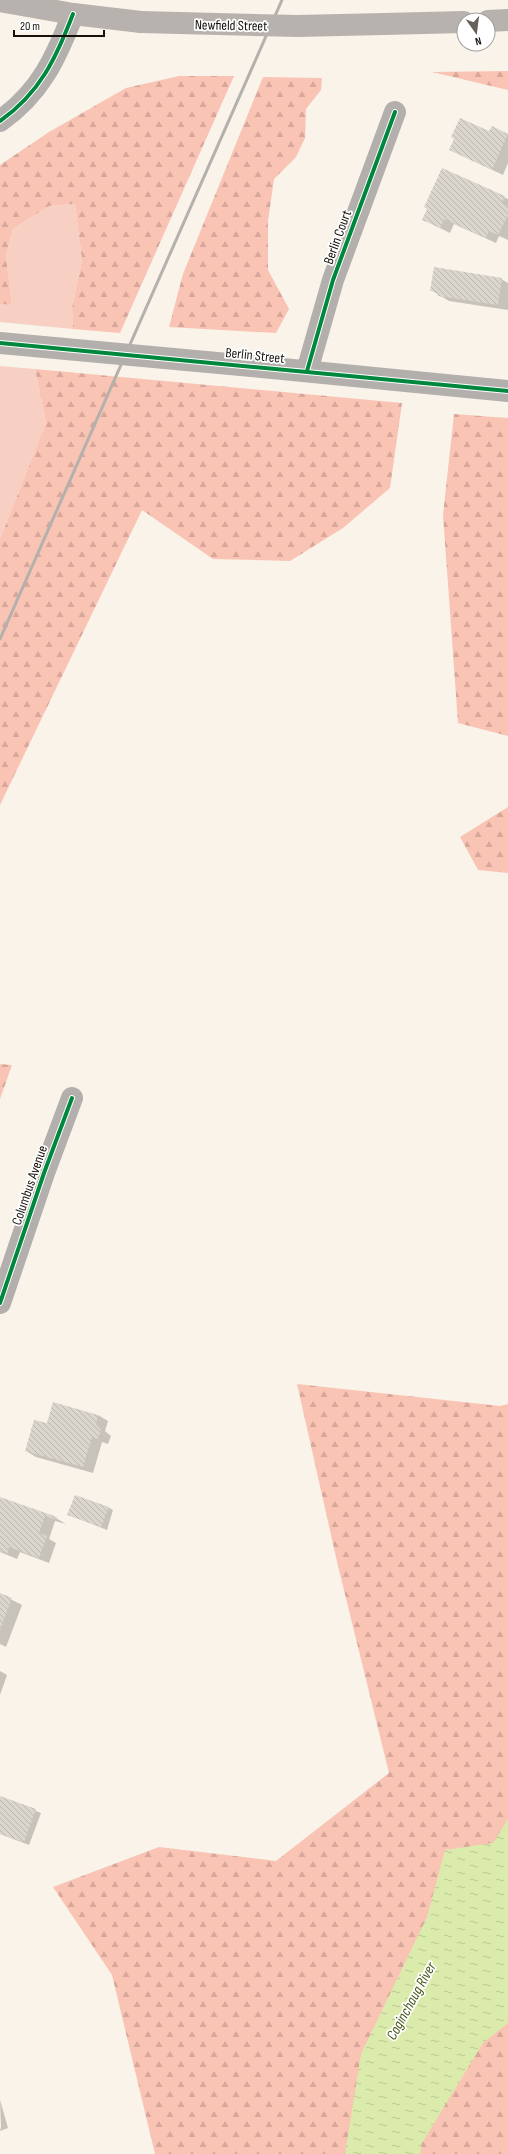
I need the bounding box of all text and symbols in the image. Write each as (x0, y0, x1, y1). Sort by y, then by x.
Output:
scale bar (14, 12, 104, 38)
north arrow (456, 12, 496, 52)
street label: Newfield Street (195, 16, 267, 35)
text: 20 m (20, 19, 40, 34)
text: N (474, 34, 483, 48)
street label: Berlin Court (320, 208, 355, 267)
street label: Berlin Street (225, 344, 285, 367)
street label: Columbus Avenue (8, 1143, 51, 1227)
water label: Coginchaug River (382, 1958, 441, 2044)

